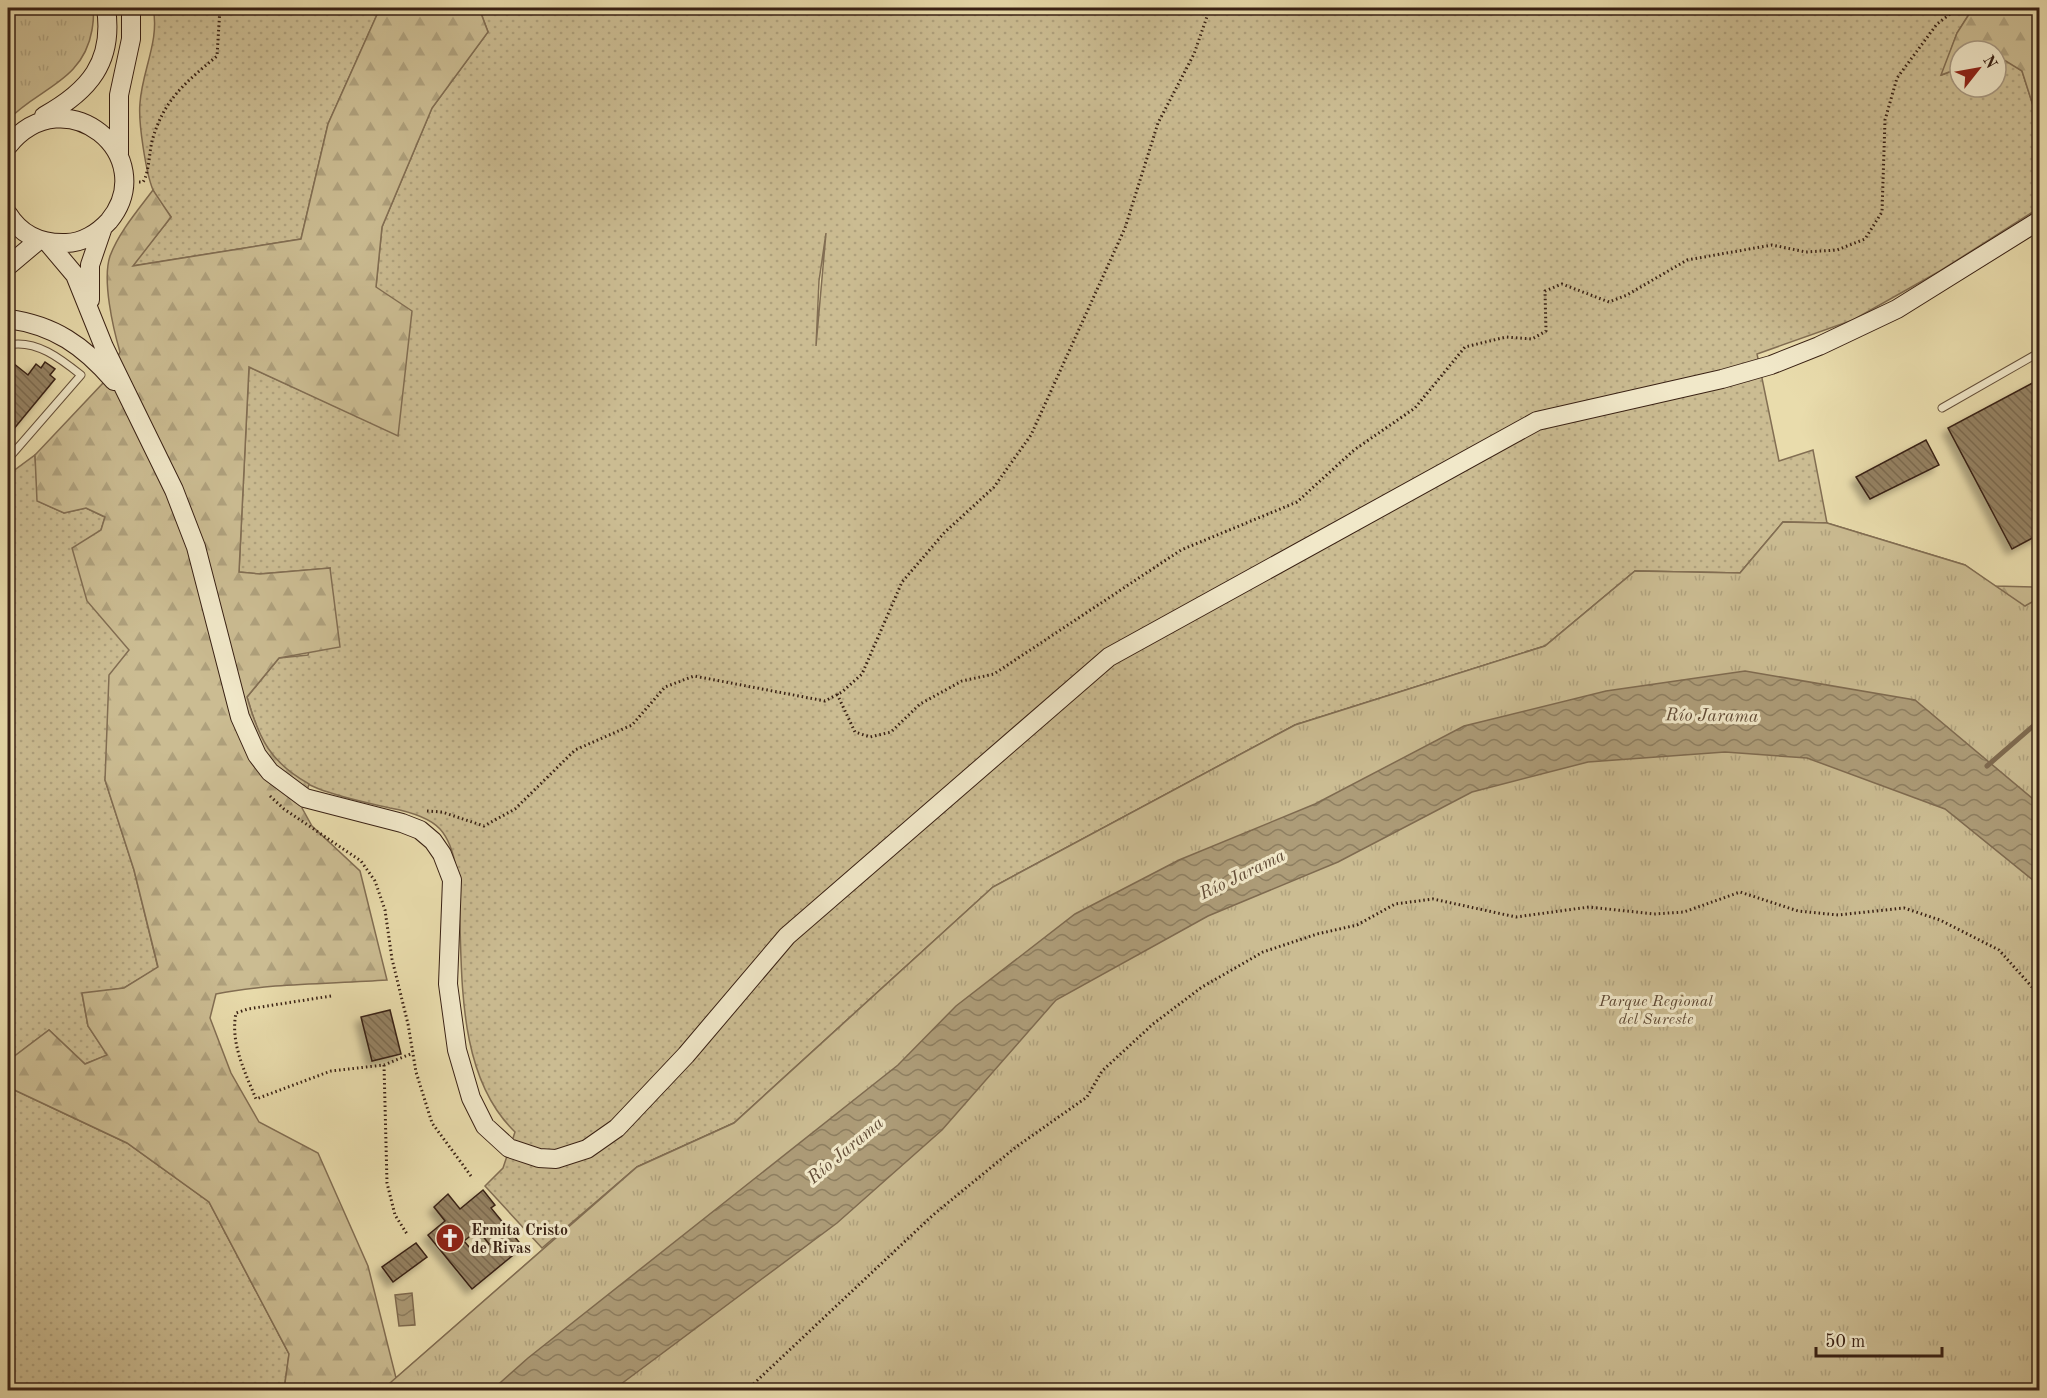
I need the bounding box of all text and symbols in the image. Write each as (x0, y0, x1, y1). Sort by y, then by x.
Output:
north arrow (1948, 39, 2008, 99)
text: N (1979, 53, 2000, 72)
water label: Río Jarama (1664, 706, 1759, 726)
water label: Río Jarama (1196, 846, 1289, 904)
park label: Parque Regional del Sureste (1598, 994, 1713, 1028)
water label: Río Jarama (803, 1114, 887, 1188)
church icon: Ermita Cristo de Rivas (434, 1222, 466, 1254)
place label: Ermita Cristo de Rivas (471, 1223, 568, 1257)
scale bar (1816, 1320, 1942, 1358)
text: 50 m (1825, 1333, 1865, 1351)

